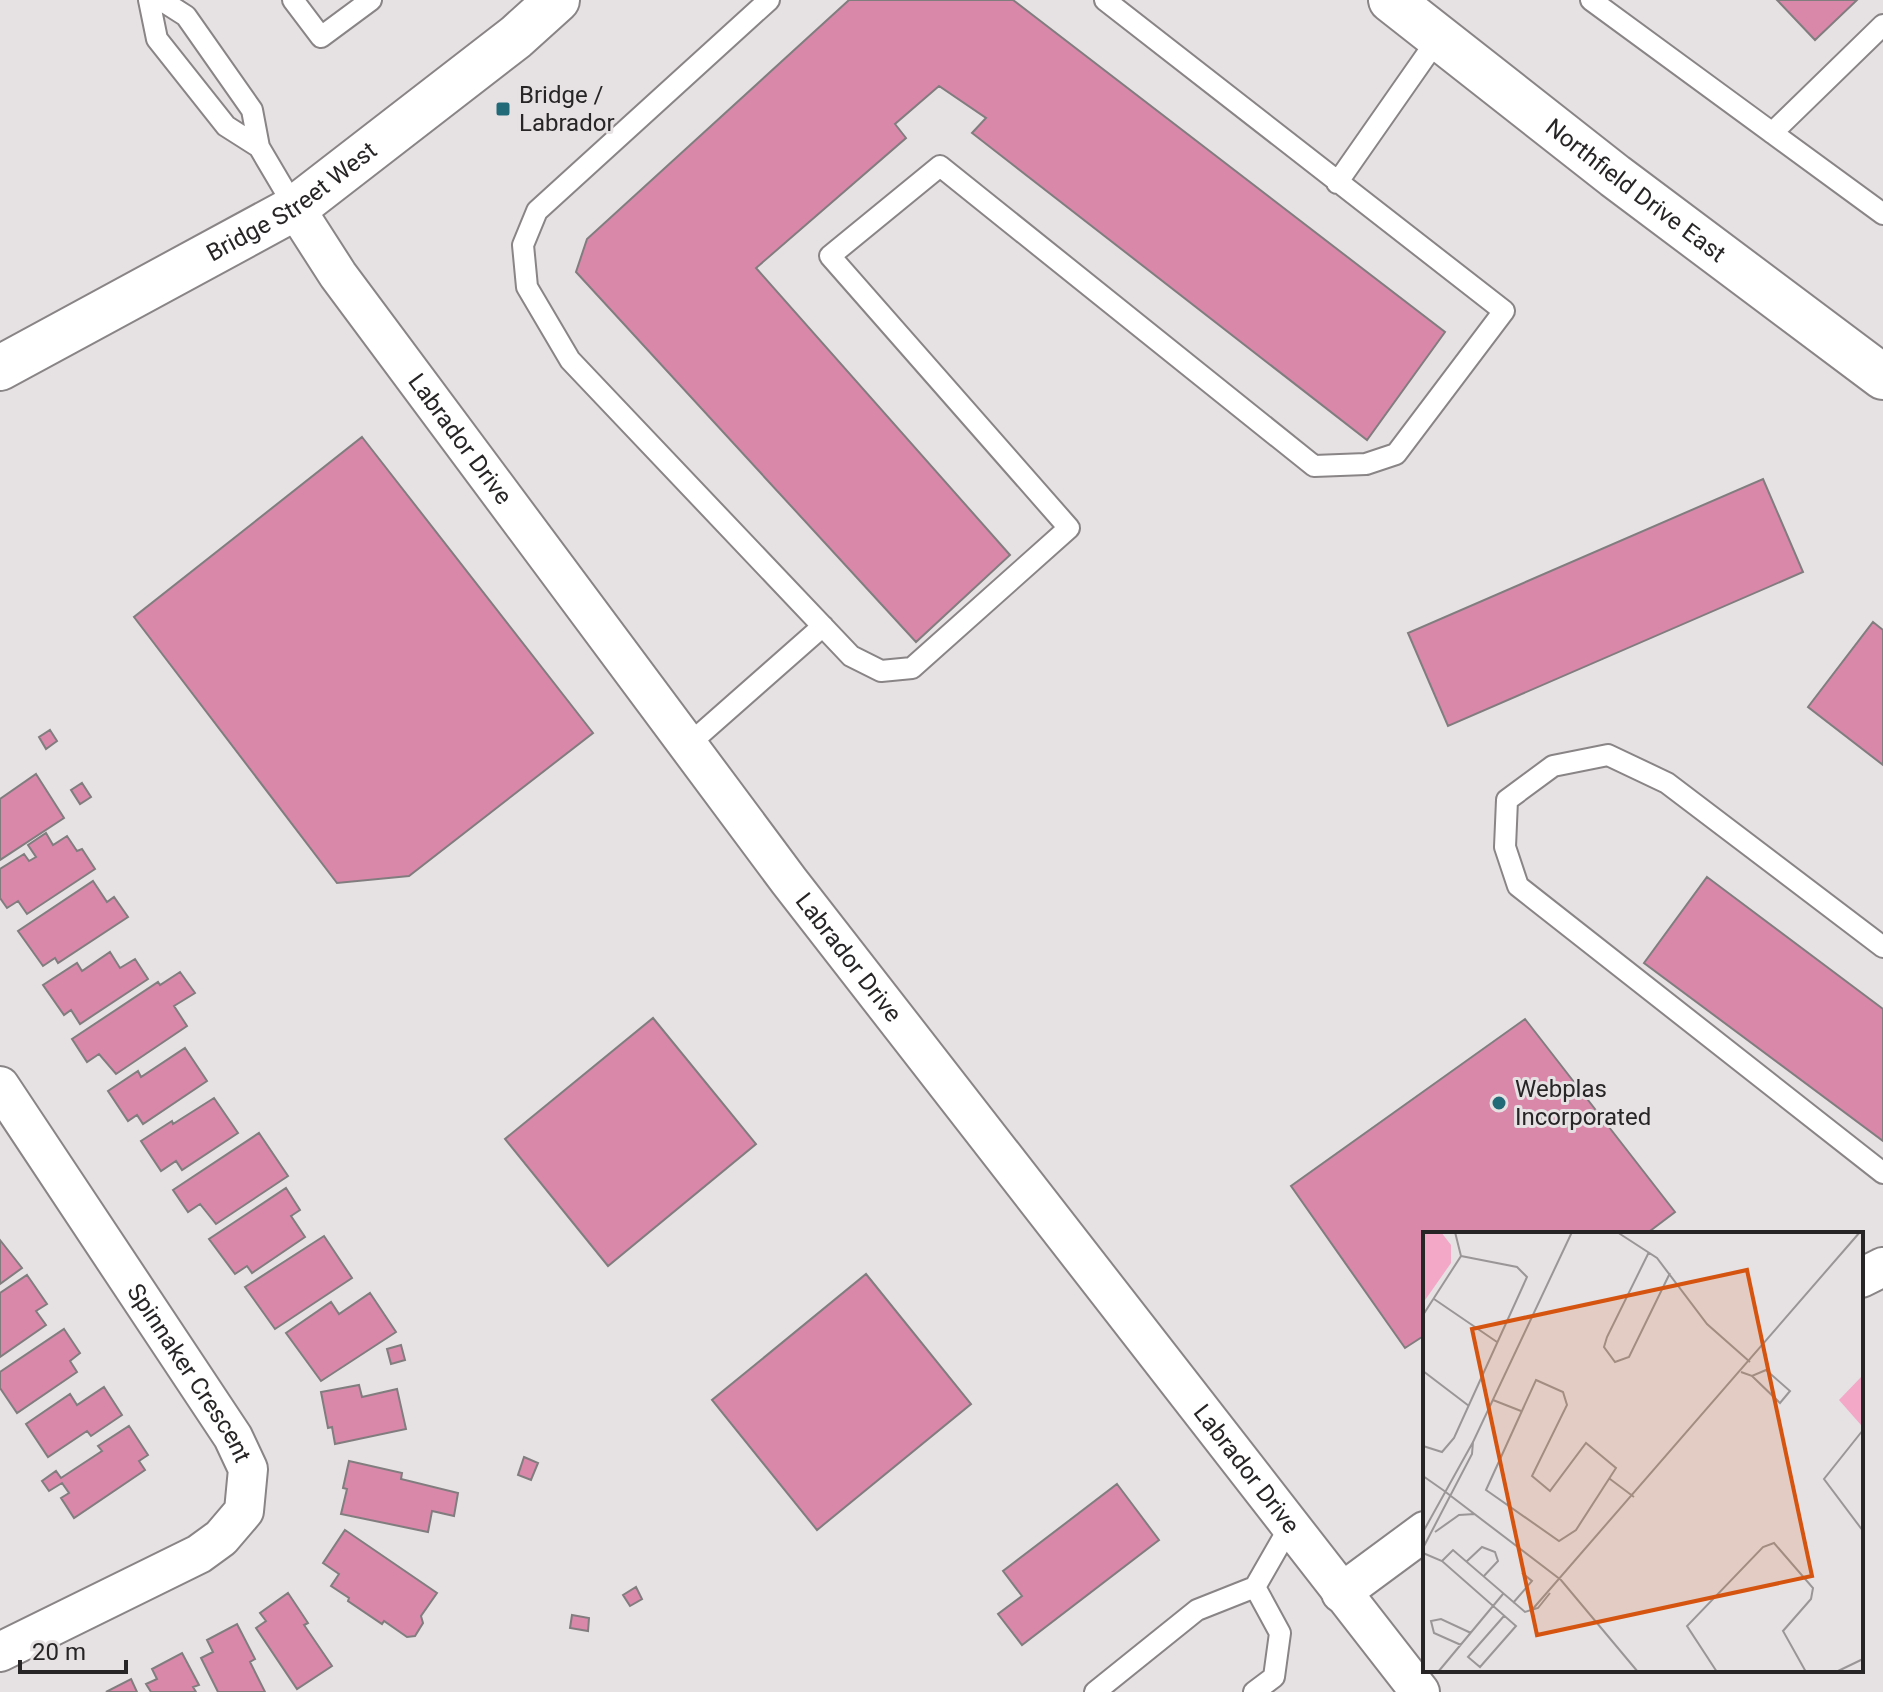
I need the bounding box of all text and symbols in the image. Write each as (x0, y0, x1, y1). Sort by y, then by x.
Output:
place label: Bridge / Labrador (519, 81, 615, 137)
marker: Bridge / Labrador (494, 100, 512, 118)
street label: Northfield Drive East (1540, 113, 1731, 268)
street label: Bridge Street West (202, 136, 382, 267)
street label: Labrador Drive (402, 368, 518, 510)
street label: Labrador Drive (790, 888, 907, 1028)
place label: Webplas Incorporated (1515, 1075, 1651, 1131)
marker: Webplas Incorporated (1490, 1094, 1508, 1112)
inset map (1423, 1232, 1863, 1672)
street label: Spinnaker Crescent (121, 1279, 257, 1467)
street label: Labrador Drive (1188, 1399, 1305, 1539)
scale bar (20, 1624, 126, 1674)
text: 20 m (32, 1638, 86, 1666)

